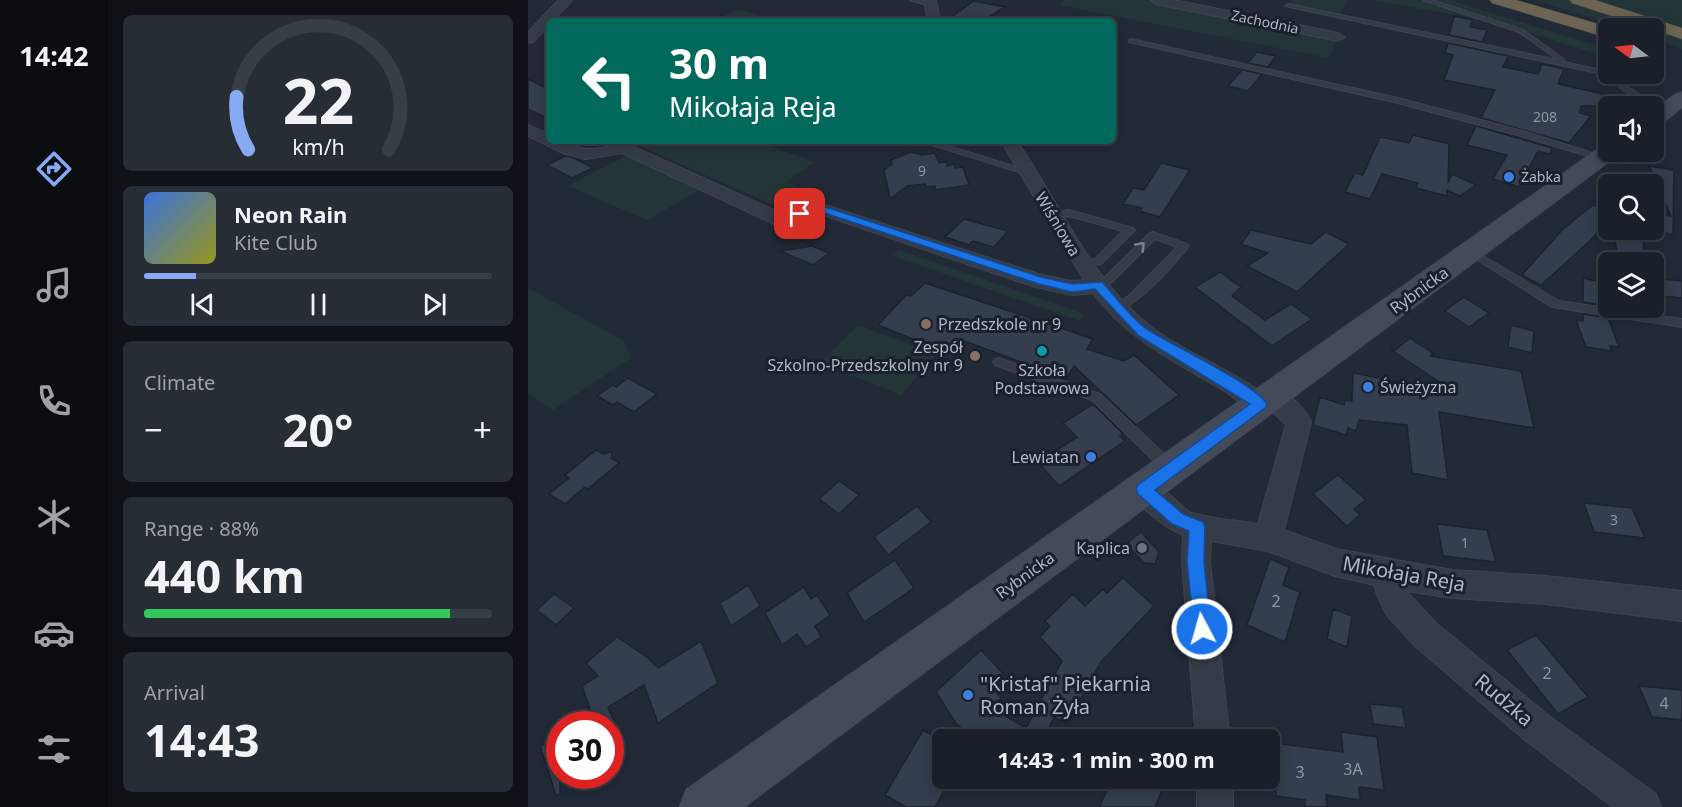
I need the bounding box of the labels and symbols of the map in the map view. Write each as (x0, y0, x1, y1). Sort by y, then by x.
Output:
street label: Zachodnia (1230, 5, 1301, 38)
north arrow (1598, 18, 1664, 84)
house number: 208 (1533, 107, 1557, 126)
house number: 9 (918, 161, 926, 180)
place label: Żabka (1521, 167, 1561, 186)
marker: Żabka (1502, 170, 1516, 184)
pin (774, 188, 825, 239)
street label: Wiśniowa (1030, 188, 1086, 260)
one-way arrow (1134, 243, 1145, 254)
street label: Rybnicka (1385, 261, 1453, 319)
place label: Przedszkole nr 9 (938, 313, 1061, 335)
marker: Przedszkole nr 9 (919, 317, 933, 331)
place label: Zespół Szkolno-Przedszkolny nr 9 (767, 336, 964, 376)
marker: Szkoła Podstawowa (1035, 344, 1049, 358)
marker: Zespół Szkolno-Przedszkolny nr 9 (968, 349, 982, 363)
place label: Szkoła Podstawowa (994, 359, 1090, 399)
place label: Świeżyzna (1380, 376, 1456, 398)
marker: Świeżyzna (1361, 380, 1375, 394)
place label: Lewiatan (1012, 446, 1079, 468)
marker: Lewiatan (1084, 450, 1098, 464)
house number: 3 (1610, 510, 1618, 529)
house number: 1 (1461, 533, 1469, 552)
place label: Kaplica (1076, 537, 1130, 559)
marker: Kaplica (1135, 541, 1149, 555)
street label: Rybnicka (991, 546, 1059, 604)
street label: Mikołaja Reja (1341, 549, 1468, 598)
house number: 2 (1271, 590, 1281, 612)
position arrow (1170, 597, 1234, 661)
house number: 2 (1542, 662, 1552, 684)
street label: Rudzka (1469, 667, 1539, 732)
place label: "Kristaf" Piekarnia Roman Żyła (980, 670, 1151, 720)
marker: "Kristaf" Piekarnia Roman Żyła (961, 688, 975, 702)
house number: 4 (1659, 692, 1669, 714)
speed limit sign: 30 (546, 711, 624, 789)
house number: 3A (1343, 758, 1363, 780)
house number: 3 (1295, 761, 1305, 783)

